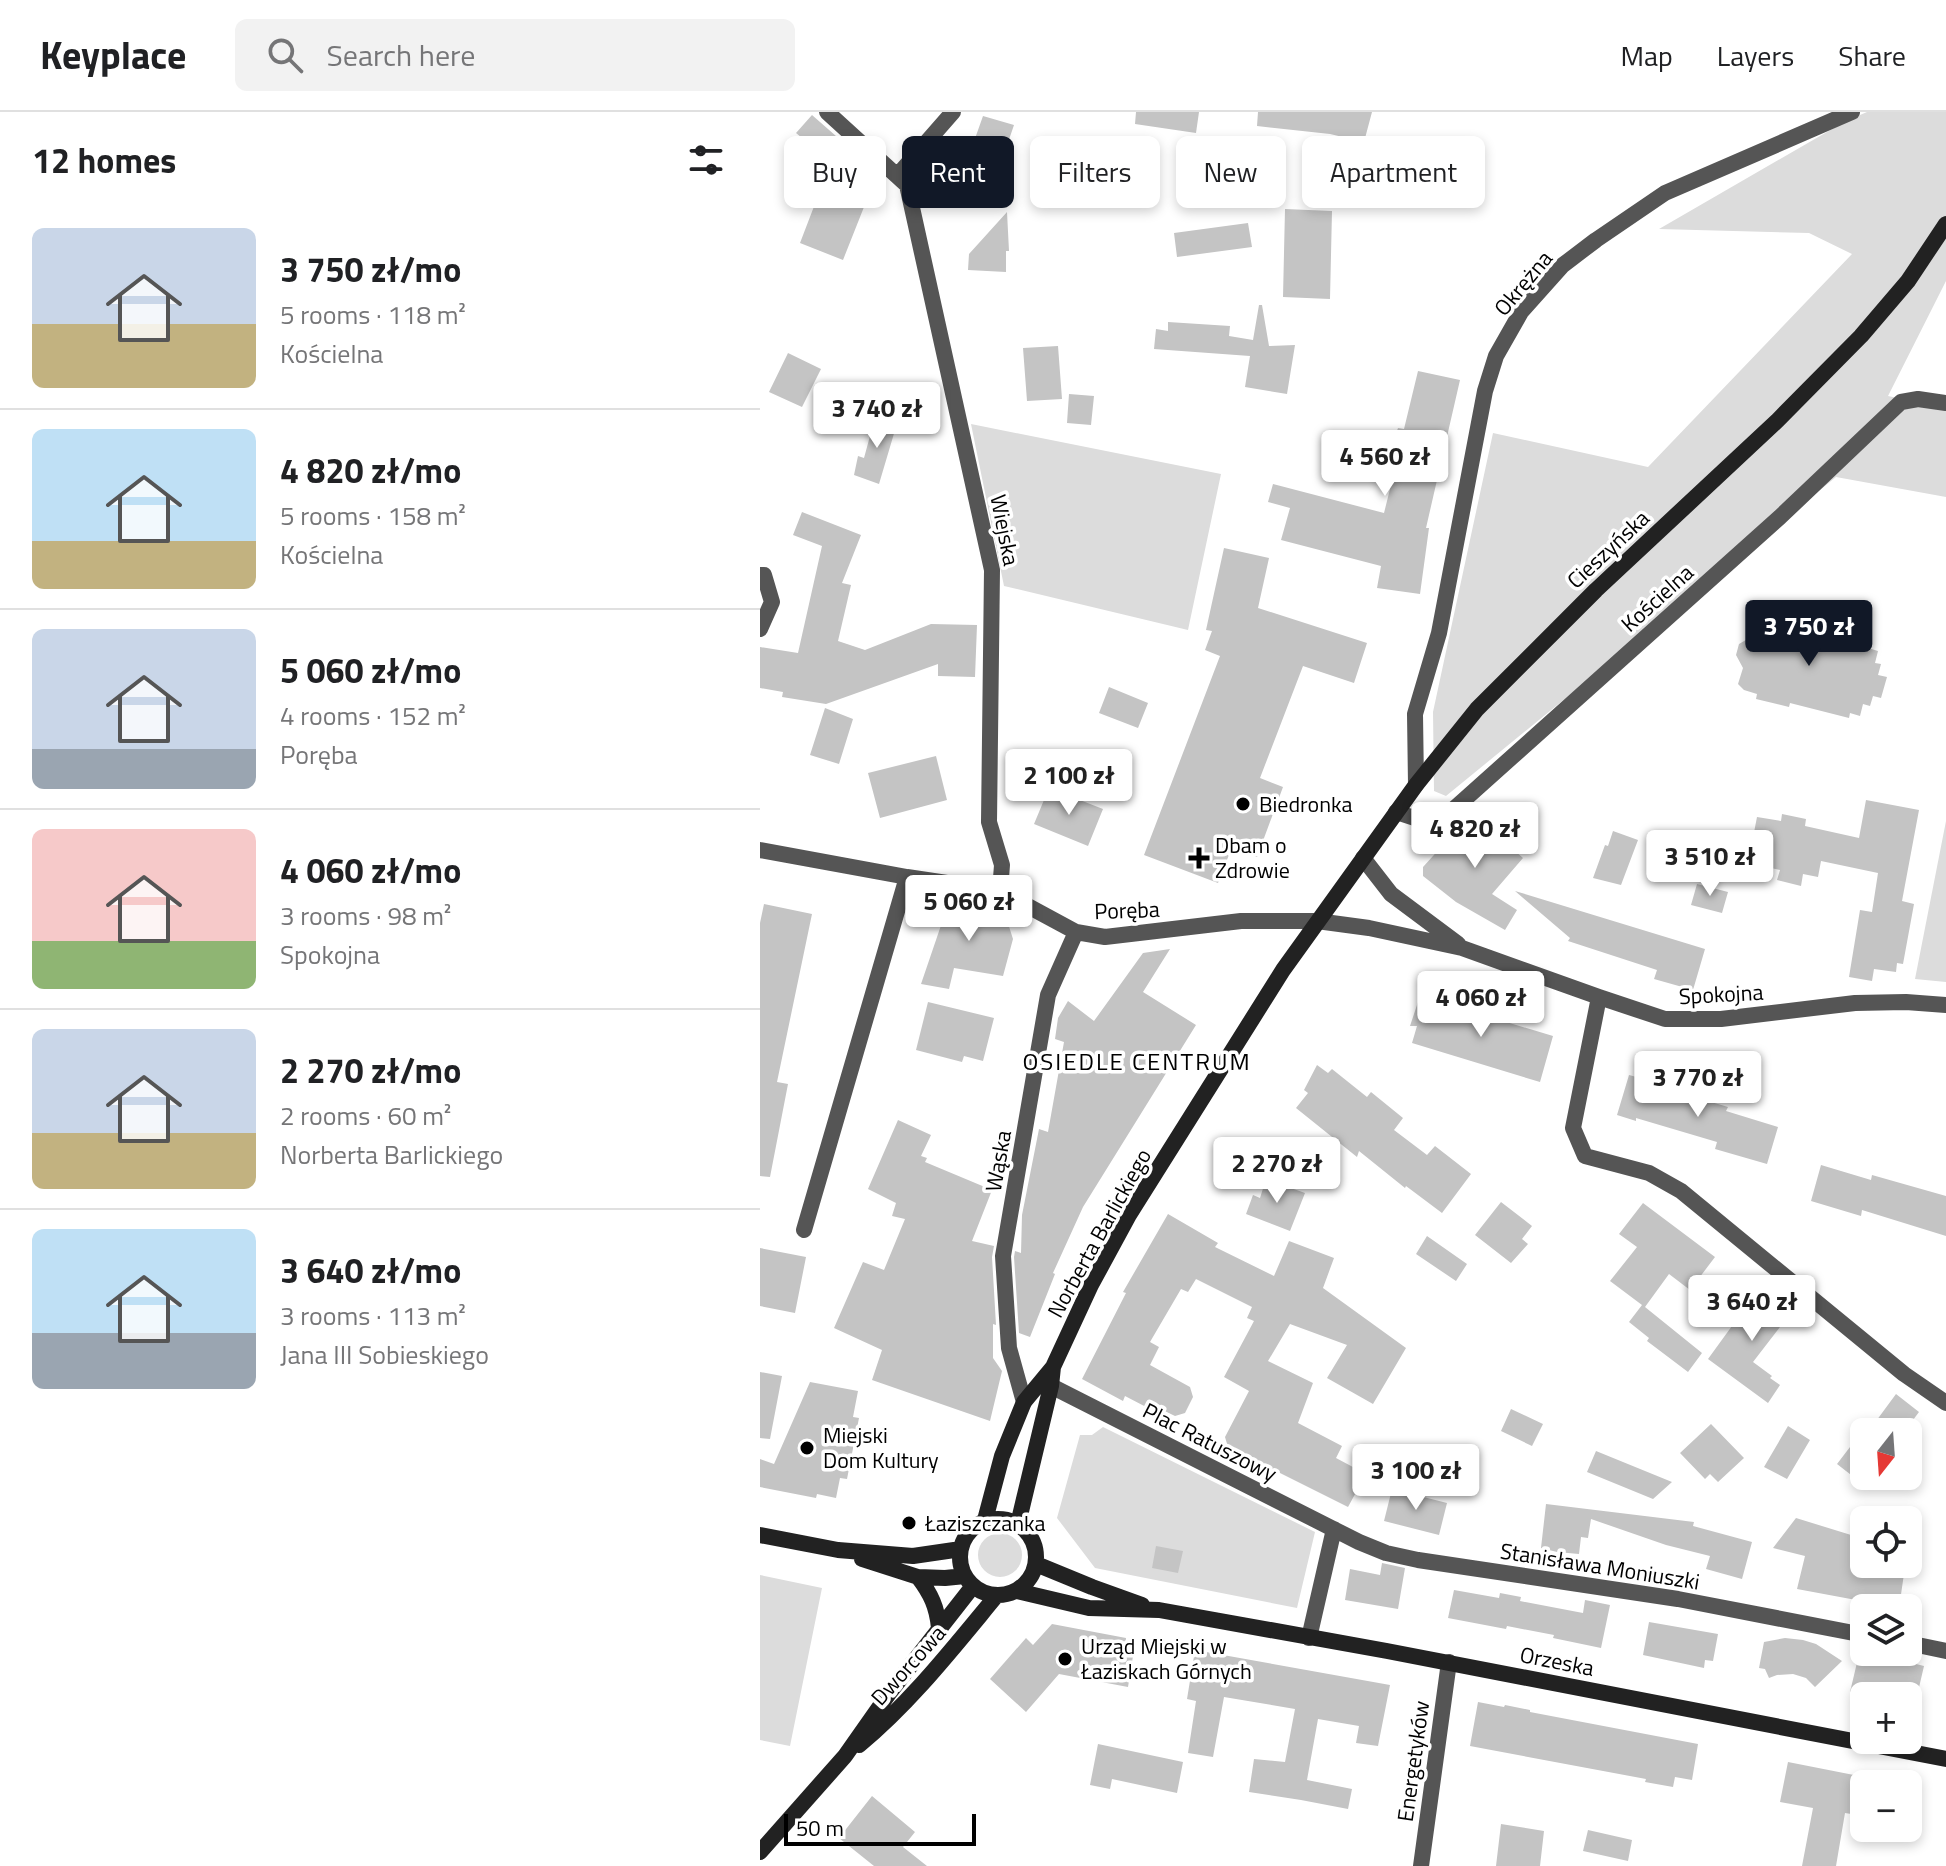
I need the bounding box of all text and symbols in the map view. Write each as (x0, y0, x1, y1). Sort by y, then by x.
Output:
search box (235, 19, 795, 91)
text: Keyplace (40, 26, 187, 84)
text: Search here (327, 32, 475, 78)
icon: search (263, 33, 307, 77)
text: Map (1620, 34, 1673, 77)
text: Layers (1717, 34, 1794, 77)
text: Share (1838, 34, 1906, 77)
text: 12 homes (32, 134, 176, 186)
chip: Buy (784, 136, 886, 208)
chip: Rent (902, 136, 1014, 208)
chip: Filters (1030, 136, 1160, 208)
chip: New (1176, 136, 1286, 208)
chip: Apartment (1302, 136, 1485, 208)
icon: filters (684, 138, 728, 182)
text: 3 750 zł/mo (280, 243, 461, 295)
street label: Okrężna (1485, 243, 1561, 323)
icon: home (96, 260, 192, 356)
text: 5 rooms · 118 m² (280, 295, 466, 334)
text: Kościelna (280, 334, 383, 373)
pin: 3 740 zł (794, 382, 960, 450)
text: 3 740 zł (831, 388, 923, 427)
pin: 4 560 zł (1302, 430, 1468, 498)
text: 4 560 zł (1339, 436, 1431, 475)
text: 4 820 zł/mo (280, 444, 461, 496)
icon: home (96, 461, 192, 557)
street label: Wiejska (981, 491, 1029, 569)
text: 5 rooms · 158 m² (280, 496, 466, 535)
street label: Cieszyńska (1559, 502, 1657, 596)
text: Kościelna (280, 535, 383, 574)
street label: Kościelna (1613, 556, 1701, 640)
pin: 3 750 zł (1726, 600, 1892, 668)
text: 3 750 zł (1763, 606, 1855, 645)
text: 5 060 zł/mo (280, 644, 461, 696)
icon: home (96, 661, 192, 757)
text: 4 rooms · 152 m² (280, 696, 466, 735)
text: Poręba (280, 735, 358, 774)
pin: 2 100 zł (986, 749, 1152, 817)
text: 2 100 zł (1023, 755, 1115, 794)
place label: Biedronka (1259, 787, 1352, 821)
marker: Biedronka (1234, 795, 1252, 813)
pin: 4 820 zł (1392, 802, 1558, 870)
text: 4 820 zł (1429, 808, 1521, 847)
place label: Dbam o Zdrowie (1215, 828, 1290, 887)
pin: 3 510 zł (1627, 830, 1793, 898)
text: 3 510 zł (1664, 836, 1756, 875)
text: 4 060 zł/mo (280, 844, 461, 896)
marker: Dbam o Zdrowie (1190, 849, 1208, 867)
icon: home (96, 861, 192, 957)
pin: 5 060 zł (886, 875, 1052, 943)
text: 5 060 zł (923, 881, 1015, 920)
street label: Poręba (1094, 892, 1160, 928)
text: 3 rooms · 98 m² (280, 896, 451, 935)
text: Spokojna (280, 935, 380, 974)
pin: 4 060 zł (1398, 971, 1564, 1039)
street label: Spokojna (1678, 975, 1764, 1013)
text: 4 060 zł (1435, 977, 1527, 1016)
district label: OSIEDLE CENTRUM (1022, 1043, 1252, 1079)
text: 2 270 zł/mo (280, 1044, 461, 1096)
pin: 3 770 zł (1615, 1051, 1781, 1119)
text: 3 770 zł (1652, 1057, 1744, 1096)
icon: home (96, 1061, 192, 1157)
text: 2 rooms · 60 m² (280, 1096, 451, 1135)
street label: Wąska (976, 1128, 1020, 1194)
text: Norberta Barlickiego (280, 1135, 503, 1174)
pin: 2 270 zł (1194, 1137, 1360, 1205)
street label: Norberta Barlickiego (1038, 1142, 1160, 1324)
text: 2 270 zł (1231, 1143, 1323, 1182)
text: 3 640 zł/mo (280, 1244, 461, 1296)
icon: home (96, 1261, 192, 1357)
pin: 3 640 zł (1669, 1275, 1835, 1343)
text: 3 640 zł (1706, 1281, 1798, 1320)
text: 3 rooms · 113 m² (280, 1296, 466, 1335)
text: Jana III Sobieskiego (280, 1335, 489, 1374)
street label: Plac Ratuszowy (1137, 1394, 1283, 1491)
place label: Miejski Dom Kultury (823, 1418, 939, 1477)
north arrow (1850, 1418, 1922, 1490)
map controls (1850, 1418, 1922, 1842)
marker: Miejski Dom Kultury (798, 1439, 816, 1457)
pin: 3 100 zł (1333, 1444, 1499, 1512)
text: 3 100 zł (1370, 1450, 1462, 1489)
place label: Łaziszczanka (924, 1506, 1046, 1540)
button: locate (1850, 1506, 1922, 1578)
marker: Łaziszczanka (900, 1514, 918, 1532)
street label: Stanisława Moniuszki (1498, 1533, 1702, 1599)
button: layers (1850, 1594, 1922, 1666)
street label: Dworcowa (862, 1617, 954, 1713)
place label: Urząd Miejski w Łaziskach Górnych (1080, 1629, 1252, 1688)
street label: Orzeska (1517, 1637, 1597, 1685)
marker: Urząd Miejski w Łaziskach Górnych (1056, 1650, 1074, 1668)
button: + (1850, 1682, 1922, 1754)
street label: Energetyków (1388, 1698, 1438, 1824)
button: − (1850, 1770, 1922, 1842)
scale bar (784, 1810, 976, 1846)
text: 50 m (796, 1811, 844, 1845)

